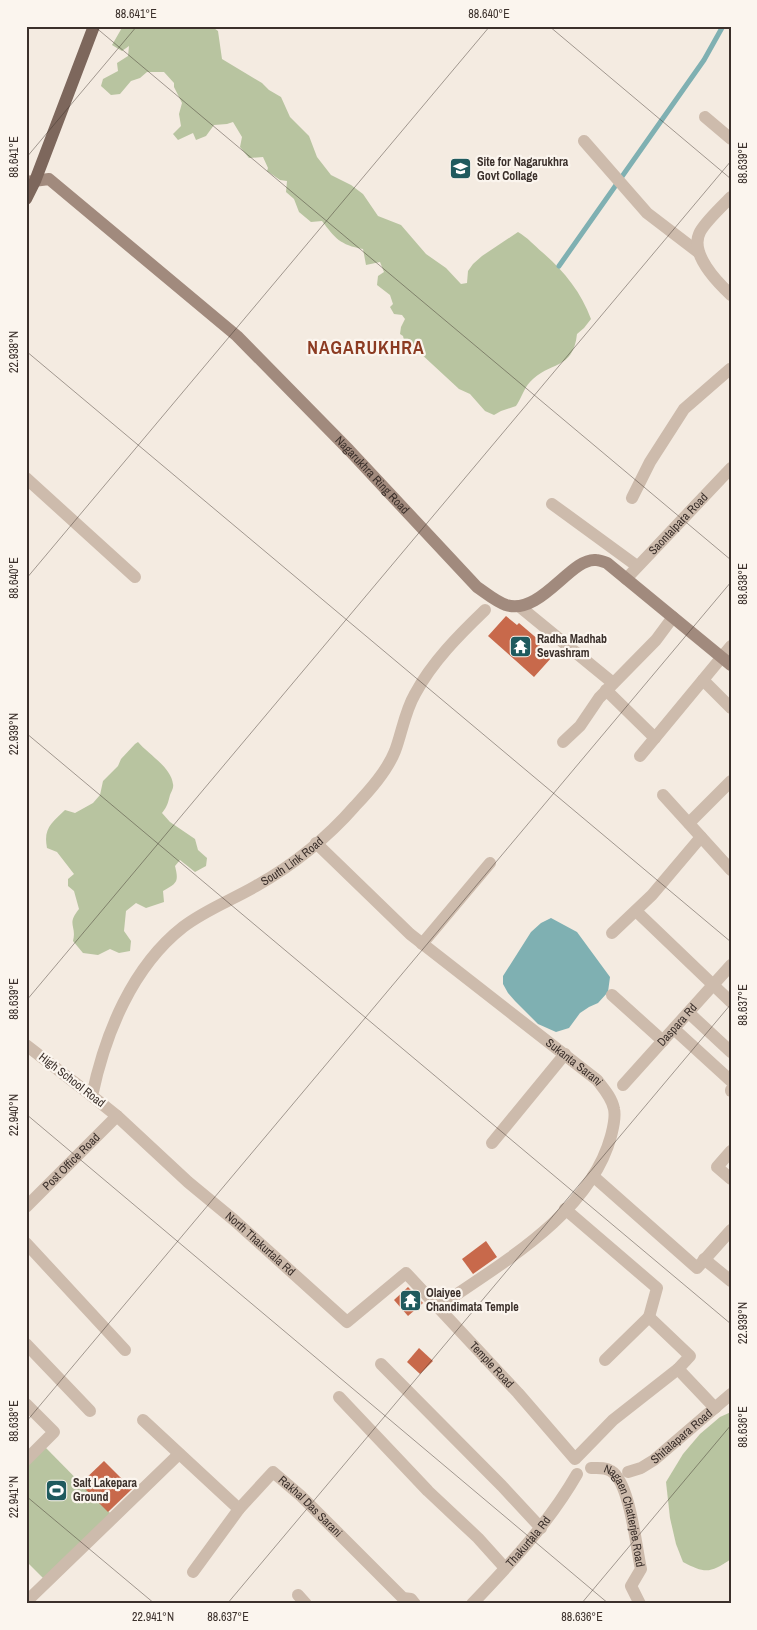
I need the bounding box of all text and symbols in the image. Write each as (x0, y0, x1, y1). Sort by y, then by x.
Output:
text: 88.641°E (115, 6, 157, 22)
text: 88.640°E (468, 6, 510, 22)
text: 88.641°E (6, 136, 22, 178)
text: 88.639°E (735, 142, 751, 184)
place label: Site for Nagarukhra Govt Collage (477, 154, 569, 184)
school or university icon: Site for Nagarukhra Govt Collage (449, 157, 473, 181)
text: 22.938°N (6, 331, 22, 373)
district label: NAGARUKHRA (307, 335, 425, 360)
street label: Nagarukhra Ring Road (332, 433, 413, 517)
street label: Saontalpara Road (645, 489, 711, 558)
text: 88.640°E (6, 557, 22, 599)
text: 88.638°E (735, 563, 751, 605)
place label: Radha Madhab Sevashram (537, 631, 607, 661)
temple icon: Radha Madhab Sevashram (509, 634, 533, 658)
text: 22.939°N (6, 713, 22, 755)
street label: South Link Road (258, 833, 327, 889)
text: 88.639°E (6, 978, 22, 1020)
text: 88.637°E (735, 984, 751, 1026)
street label: Daspara Rd (654, 1000, 701, 1050)
street label: Sukanta Sarani (542, 1035, 606, 1089)
street label: High School Road (36, 1049, 108, 1111)
text: 22.940°N (6, 1094, 22, 1136)
street label: Post Office Road (39, 1130, 103, 1194)
street label: North Thakurtala Rd (222, 1208, 299, 1279)
place label: Olaiyee Chandimata Temple (426, 1285, 519, 1315)
temple icon: Olaiyee Chandimata Temple (398, 1288, 422, 1312)
text: 22.939°N (735, 1302, 751, 1344)
street label: Temple Road (466, 1338, 517, 1391)
text: 88.638°E (6, 1400, 22, 1442)
street label: Shitalapara Road (647, 1405, 716, 1468)
text: 88.636°E (735, 1406, 751, 1448)
street label: Nagaen Chatterjee Road (602, 1461, 648, 1568)
street label: Rakhal Das Sarani (275, 1472, 346, 1541)
place label: Salt Lakepara Ground (73, 1475, 138, 1505)
text: 22.941°N (6, 1476, 22, 1518)
sports icon: Salt Lakepara Ground (45, 1478, 69, 1502)
street label: Thakurtala Rd (502, 1513, 554, 1571)
text: 22.941°N (132, 1609, 174, 1625)
text: 88.637°E (207, 1609, 249, 1625)
text: 88.636°E (561, 1609, 603, 1625)

